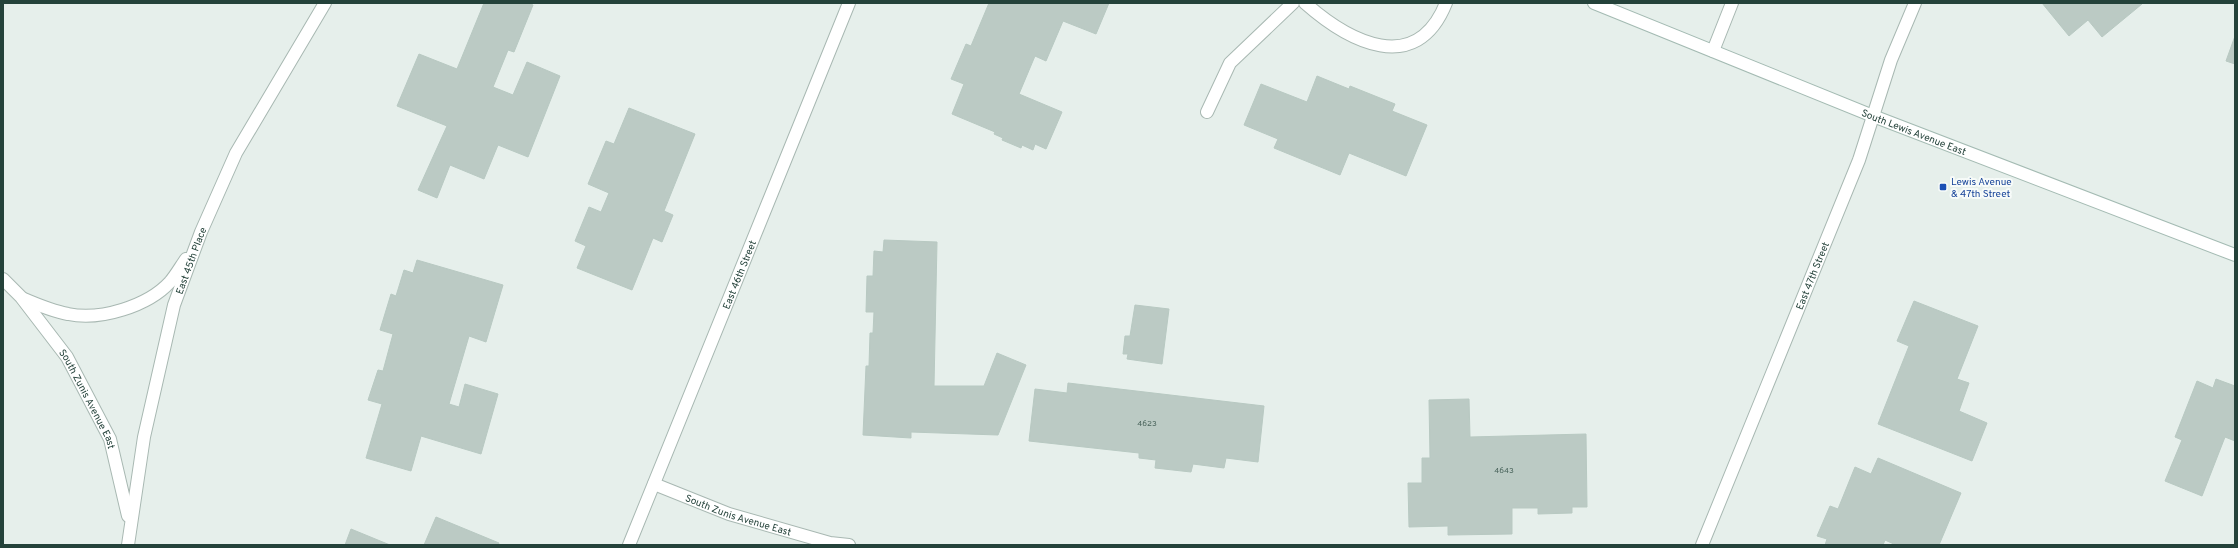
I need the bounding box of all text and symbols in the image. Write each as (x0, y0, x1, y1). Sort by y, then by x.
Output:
street label: South Lewis Avenue East (1859, 107, 1968, 159)
place label: Lewis Avenue & 47th Street (1951, 176, 2012, 201)
marker: Lewis Avenue & 47th Street (1938, 182, 1948, 192)
street label: East 45th Place (173, 225, 210, 296)
street label: East 46th Street (720, 238, 760, 311)
street label: East 47th Street (1794, 240, 1833, 312)
street label: South Zunis Avenue East (55, 347, 117, 451)
house number: 4623 (1137, 419, 1157, 429)
house number: 4643 (1494, 466, 1514, 476)
street label: South Zunis Avenue East (683, 492, 793, 540)

